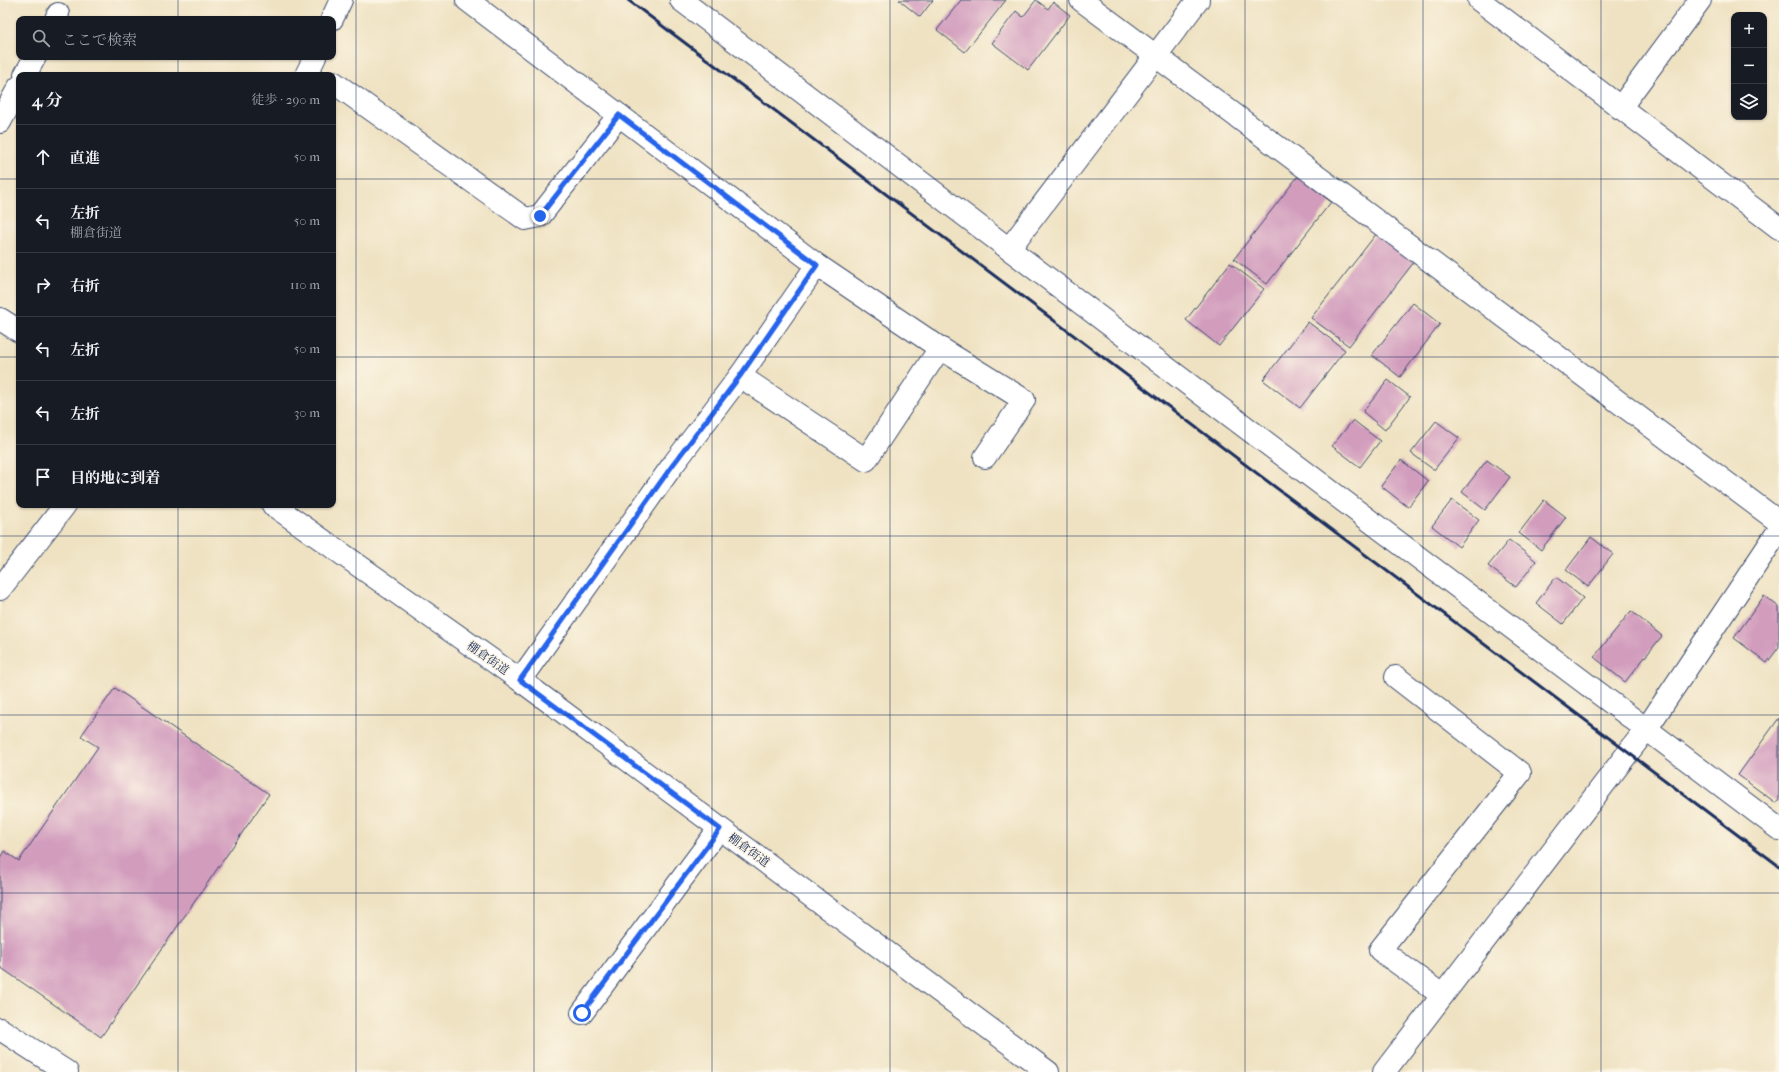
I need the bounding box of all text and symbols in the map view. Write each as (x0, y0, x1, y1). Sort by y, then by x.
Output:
map controls (1731, 12, 1767, 120)
button: + (1731, 12, 1767, 48)
search box (16, 16, 336, 60)
icon: search (30, 27, 52, 49)
text: ここで検索 (62, 31, 137, 49)
button: − (1731, 48, 1767, 84)
button: layers (1731, 84, 1767, 120)
text: 4 分 (32, 90, 63, 110)
text: 徒歩 · 290 m (252, 92, 320, 107)
icon: ahead (32, 146, 54, 168)
text: 直進 (70, 149, 100, 167)
text: 50 m (294, 149, 320, 164)
text: 左折 (70, 204, 100, 222)
route end (531, 207, 549, 225)
icon: left (32, 210, 54, 232)
text: 50 m (294, 213, 320, 228)
text: 棚倉街道 (70, 225, 122, 240)
icon: right (32, 274, 54, 296)
text: 右折 (70, 277, 100, 295)
text: 110 m (290, 277, 320, 292)
icon: left (32, 338, 54, 360)
text: 左折 (70, 341, 100, 359)
text: 50 m (294, 341, 320, 356)
icon: left (32, 402, 54, 424)
text: 左折 (70, 405, 100, 423)
text: 30 m (294, 405, 320, 420)
icon: arrive (32, 466, 54, 488)
text: 目的地に到着 (70, 469, 160, 487)
street label: 棚倉街道 (464, 638, 512, 678)
street label: 棚倉街道 (725, 830, 773, 870)
route start (573, 1004, 591, 1022)

